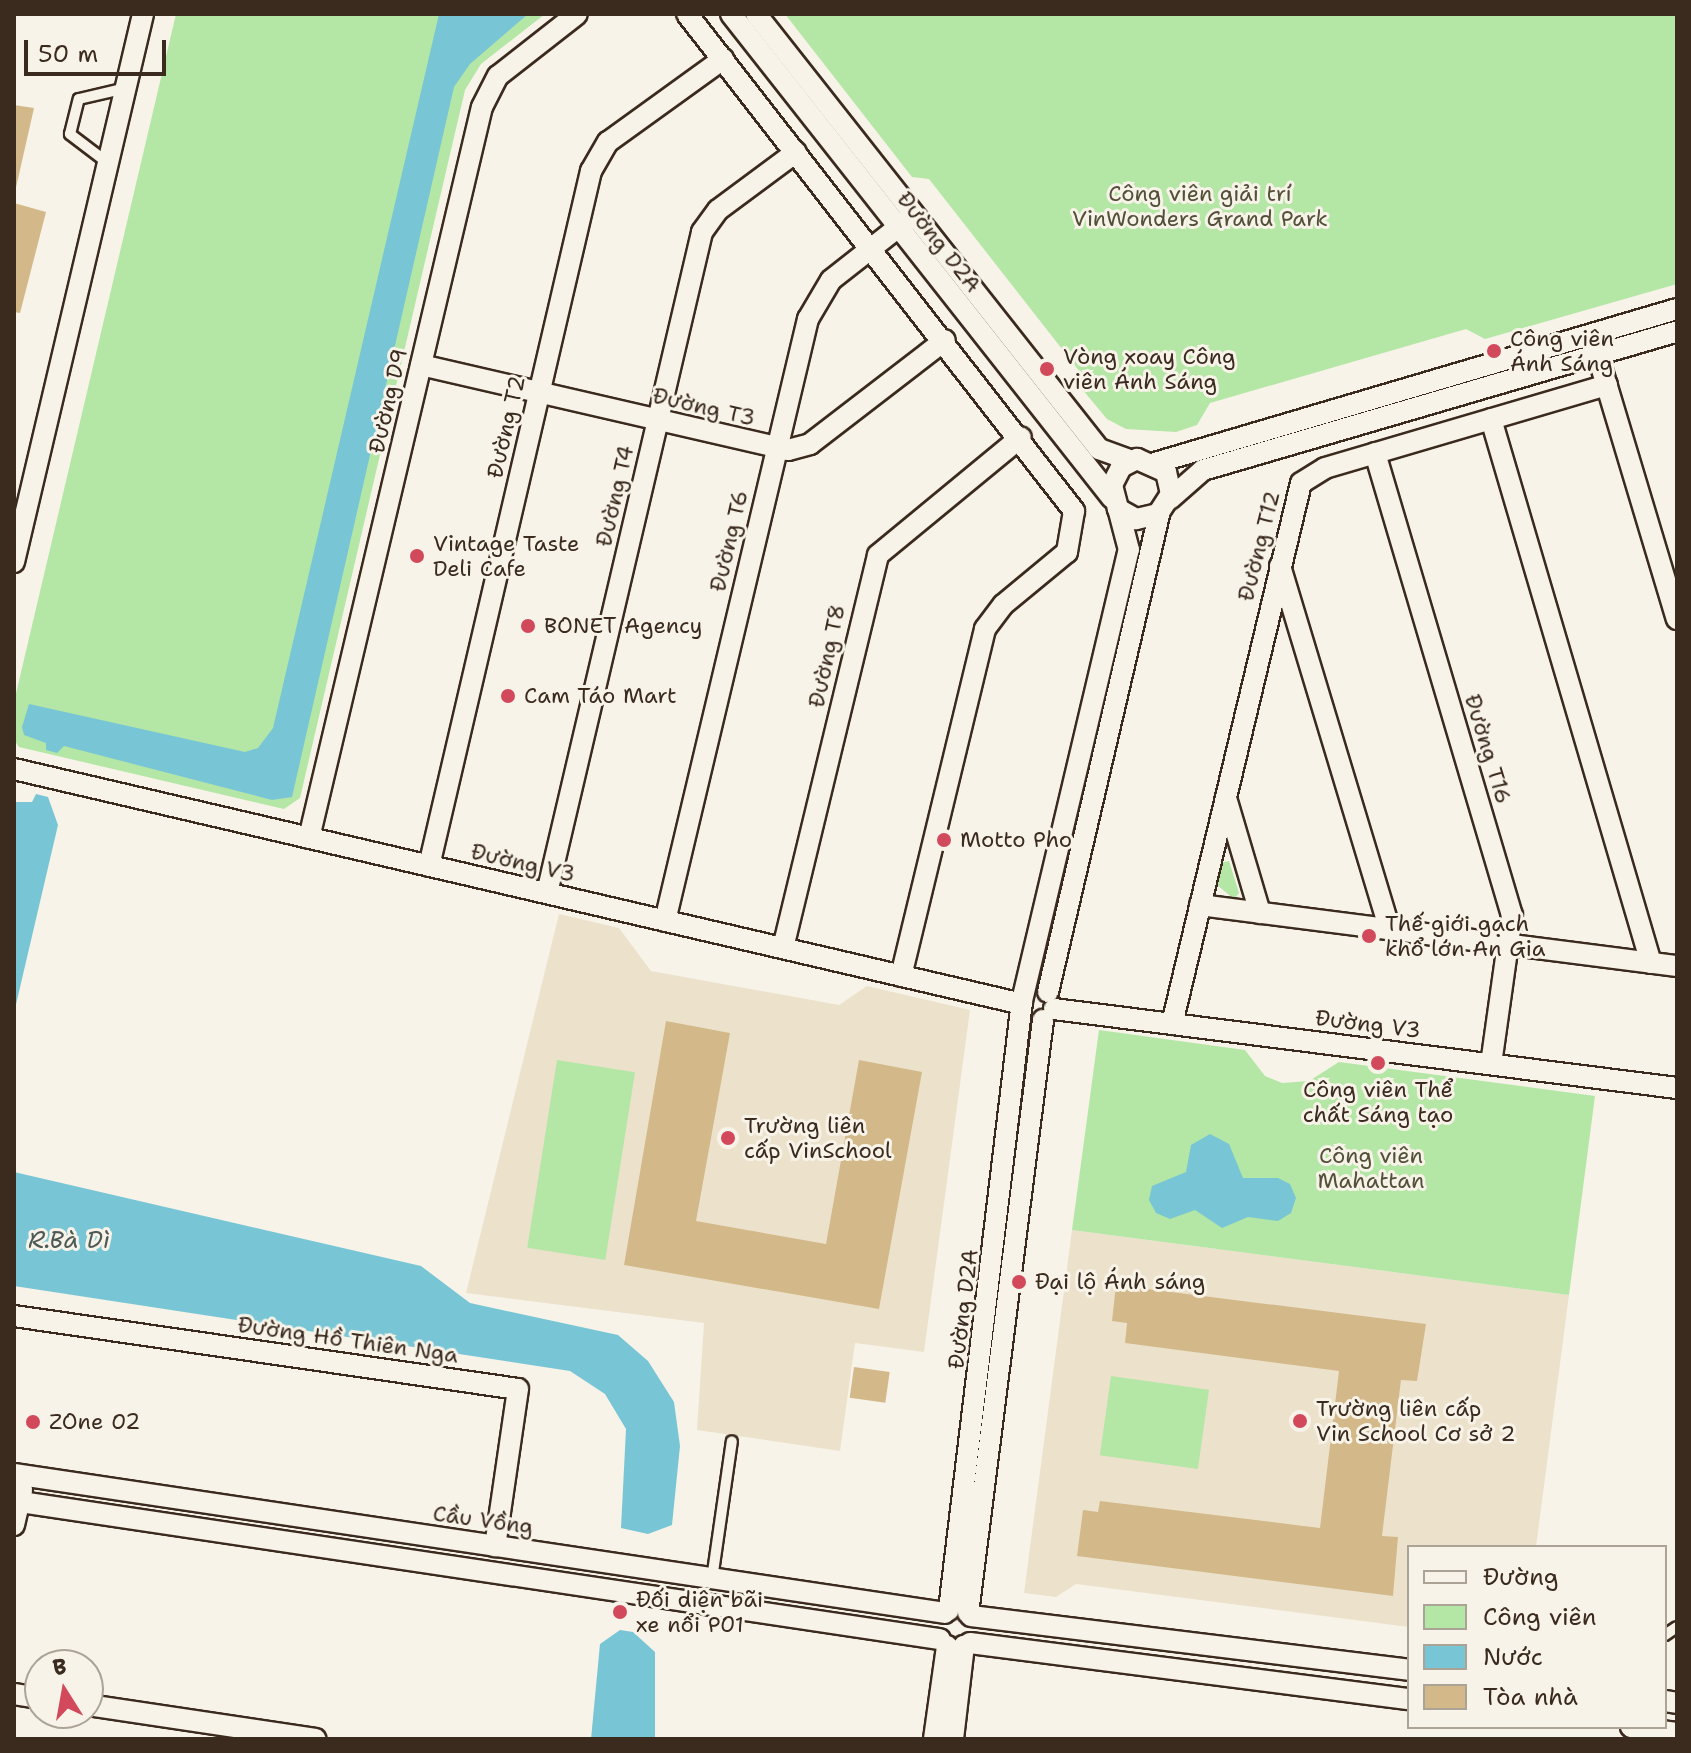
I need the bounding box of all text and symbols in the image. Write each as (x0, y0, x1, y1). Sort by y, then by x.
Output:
scale bar (28, 24, 170, 74)
text: 50 m (38, 38, 98, 70)
park label: Công viên giải trí VinWonders Grand Park (1072, 180, 1328, 232)
street label: Đường D2A (892, 186, 986, 298)
place label: Công viên Ánh Sáng (1510, 325, 1614, 376)
marker: Công viên Ánh Sáng (1485, 342, 1503, 360)
place label: Vòng xoay Công viên Ánh Sáng (1063, 343, 1236, 394)
street label: Đường D9 (363, 346, 413, 456)
marker: Vòng xoay Công viên Ánh Sáng (1038, 360, 1056, 378)
street label: Đường T2 (481, 373, 531, 481)
street label: Đường T3 (650, 382, 758, 432)
street label: Đường T4 (591, 443, 639, 549)
street label: Đường T6 (705, 488, 753, 594)
street label: Đường T12 (1233, 488, 1285, 604)
place label: Vintage Taste Deli Cafe (433, 530, 579, 582)
marker: Vintage Taste Deli Cafe (408, 547, 426, 565)
street label: Đường T8 (803, 602, 851, 710)
place label: BONET Agency (544, 613, 702, 639)
marker: BONET Agency (519, 617, 537, 635)
place label: Cam Táo Mart (524, 683, 677, 709)
marker: Cam Táo Mart (499, 687, 517, 705)
street label: Đường T16 (1459, 691, 1517, 807)
place label: Motto Pho (960, 827, 1072, 853)
marker: Motto Pho (935, 831, 953, 849)
street label: Đường V3 (468, 838, 578, 888)
place label: Thế giới gạch khổ lớn An Gia (1385, 910, 1545, 962)
marker: Thế giới gạch khổ lớn An Gia (1360, 927, 1378, 945)
street label: Đường V3 (1314, 1004, 1422, 1044)
marker: Công viên Thể chất Sáng tạo (1369, 1054, 1387, 1072)
place label: Công viên Thể chất Sáng tạo (1303, 1076, 1453, 1128)
place label: Trường liên cấp VinSchool (744, 1112, 892, 1164)
marker: Trường liên cấp VinSchool (719, 1129, 737, 1147)
park label: Công viên Mahattan (1318, 1142, 1424, 1194)
water label: R.Bà Dì (28, 1227, 110, 1255)
street label: Đường D2A (943, 1248, 983, 1370)
place label: Đại lộ Ánh sáng (1035, 1269, 1205, 1295)
marker: Đại lộ Ánh sáng (1010, 1273, 1028, 1291)
street label: Đường Hồ Thiên Nga (236, 1311, 460, 1369)
place label: Trường liên cấp Vin School Cơ sở 2 (1316, 1395, 1516, 1446)
place label: ZOne 02 (49, 1409, 140, 1435)
marker: Trường liên cấp Vin School Cơ sở 2 (1291, 1412, 1309, 1430)
marker: ZOne 02 (24, 1413, 42, 1431)
street label: Cầu Vồng (431, 1500, 535, 1540)
legend (1407, 1545, 1667, 1729)
text: Đường (1483, 1561, 1558, 1593)
place label: Đối diện bãi xe nổi P01 (636, 1586, 763, 1638)
text: Công viên (1483, 1601, 1596, 1633)
marker: Đối diện bãi xe nổi P01 (611, 1603, 629, 1621)
text: Nước (1483, 1641, 1543, 1673)
north arrow (24, 1649, 104, 1729)
text: B (50, 1651, 69, 1682)
text: Tòa nhà (1483, 1681, 1578, 1713)

